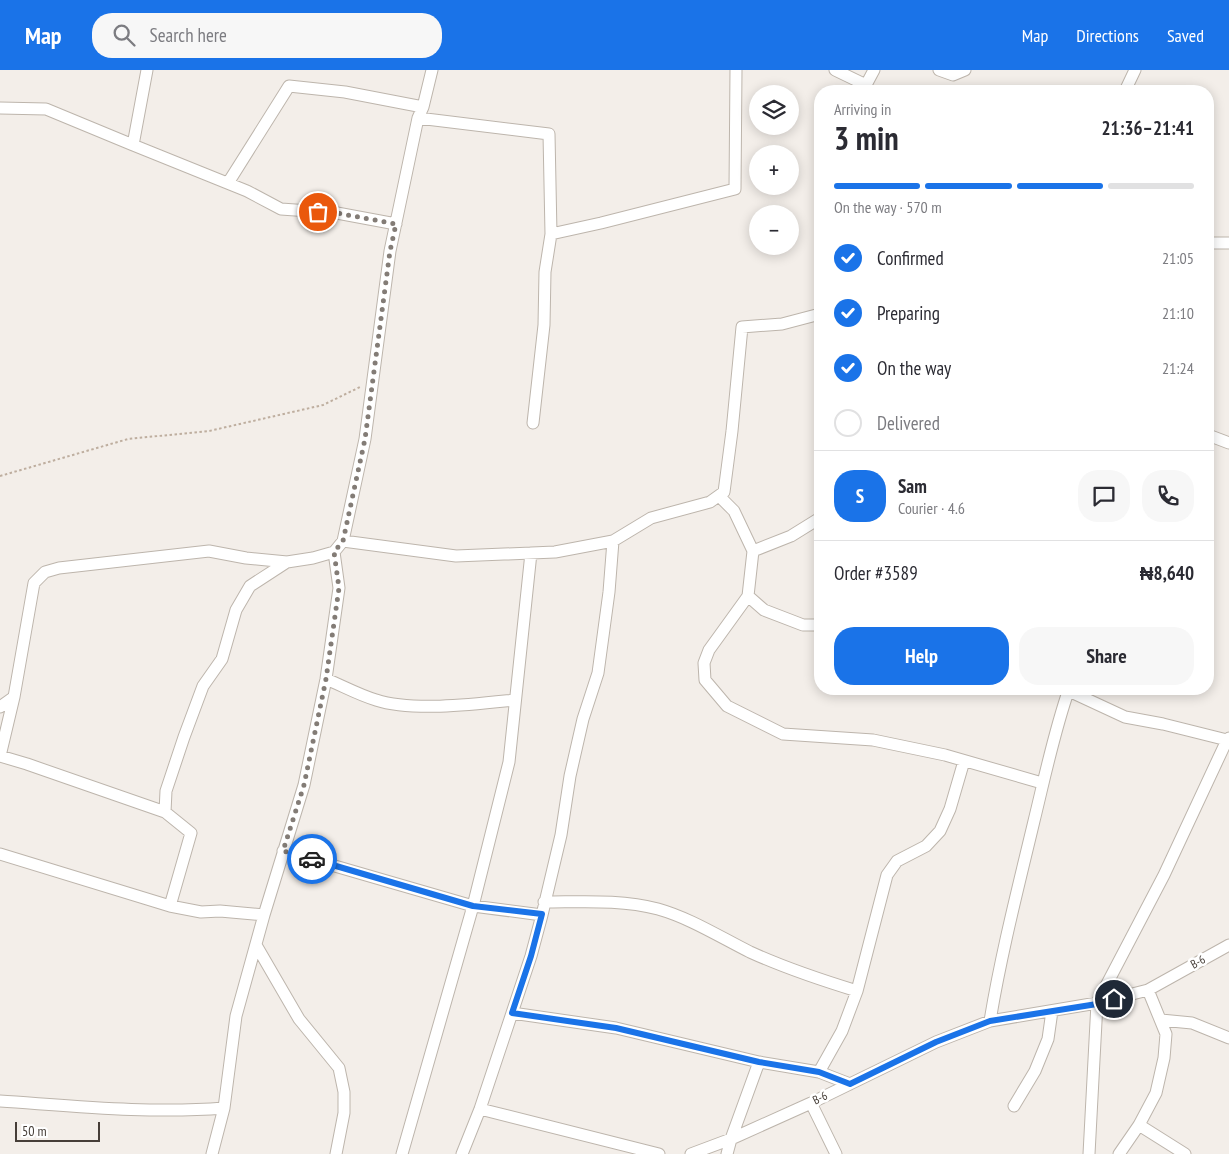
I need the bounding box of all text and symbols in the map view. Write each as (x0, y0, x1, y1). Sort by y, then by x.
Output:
search box (92, 13, 442, 58)
text: Map (25, 20, 62, 51)
icon: search (110, 21, 138, 49)
text: Search here (150, 23, 227, 47)
text: Map (1022, 24, 1048, 47)
text: Directions (1076, 24, 1139, 47)
text: Saved (1167, 24, 1204, 47)
map controls (749, 85, 799, 255)
button: layers (749, 85, 799, 135)
text: Arriving in (834, 99, 891, 119)
text: 21:36–21:41 (1101, 116, 1194, 140)
text: 3 min (834, 117, 899, 159)
button: + (749, 145, 799, 195)
pin (297, 191, 339, 233)
text: On the way · 570 m (834, 197, 942, 217)
icon: bag (304, 198, 332, 226)
button: − (749, 205, 799, 255)
icon: check (834, 244, 862, 272)
text: Confirmed (877, 246, 944, 270)
text: 21:05 (1162, 248, 1194, 268)
icon: check (834, 299, 862, 327)
text: Preparing (877, 301, 940, 325)
text: 21:10 (1162, 303, 1194, 323)
icon: check (834, 354, 862, 382)
text: On the way (877, 356, 951, 380)
text: 21:24 (1162, 358, 1194, 378)
text: Delivered (877, 411, 940, 435)
button: chat (1078, 470, 1130, 522)
button: phone (1142, 470, 1194, 522)
text: Sam (898, 474, 927, 498)
text: S (856, 484, 864, 508)
text: Courier · 4.6 (898, 498, 965, 518)
text: Order #3589 (834, 561, 918, 585)
text: ₦8,640 (1140, 561, 1194, 585)
button: Help (834, 627, 1009, 685)
button: Share (1019, 627, 1194, 685)
courier (287, 834, 337, 884)
icon: car (298, 845, 326, 873)
street label: B-6 (1188, 951, 1208, 972)
pin (1093, 978, 1135, 1020)
icon: home (1100, 985, 1128, 1013)
street label: B-6 (810, 1088, 830, 1107)
scale bar (15, 1119, 100, 1142)
text: 50 m (22, 1122, 47, 1140)

